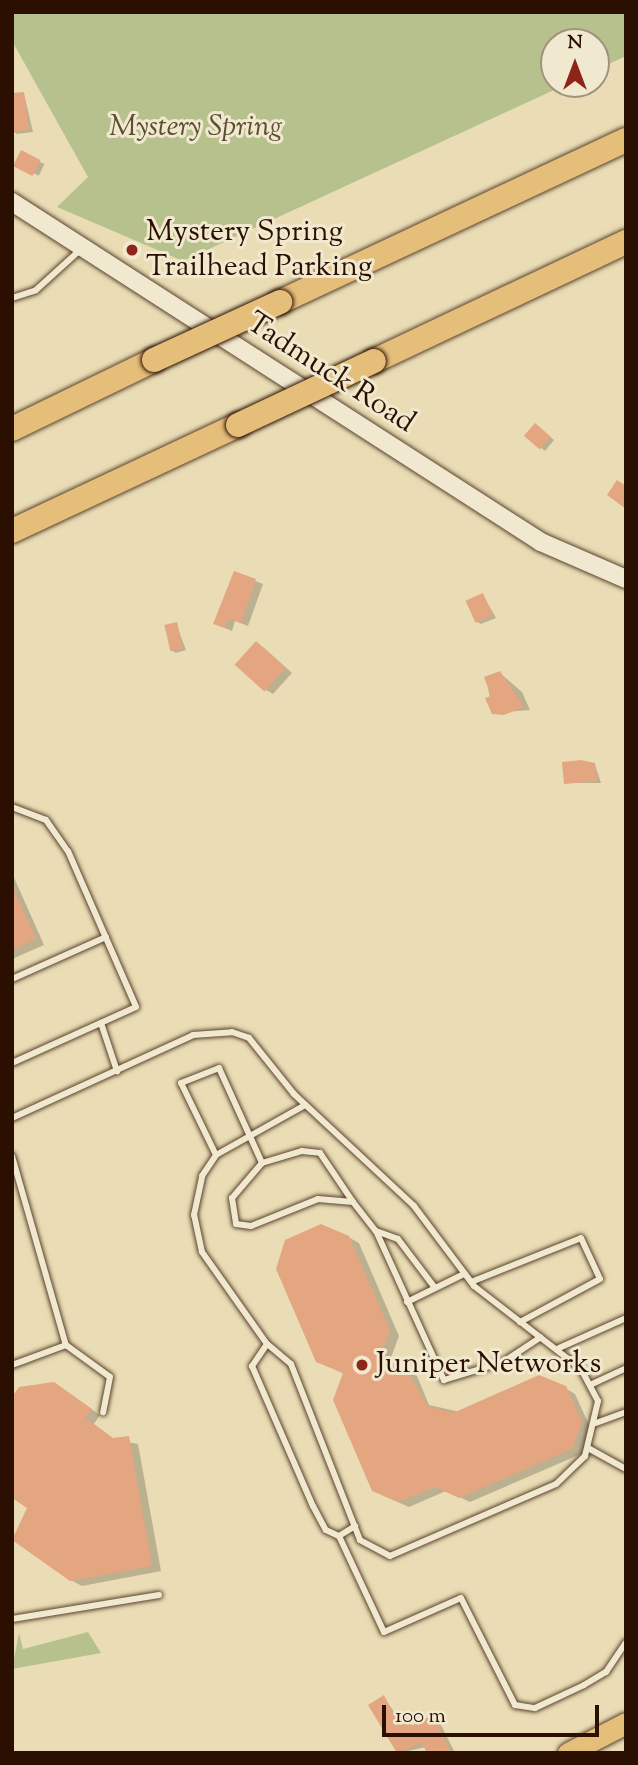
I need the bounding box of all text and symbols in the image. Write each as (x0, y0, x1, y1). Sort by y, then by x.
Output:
north arrow (540, 28, 610, 98)
text: N (567, 30, 583, 57)
park label: Mystery Spring (109, 110, 283, 146)
place label: Mystery Spring Trailhead Parking (146, 215, 372, 286)
marker: Mystery Spring Trailhead Parking (124, 242, 140, 258)
street label: Tadmuck Road (239, 306, 421, 442)
place label: Juniper Networks (376, 1347, 601, 1383)
marker: Juniper Networks (354, 1357, 370, 1373)
scale bar (386, 1692, 603, 1736)
text: 100 m (395, 1702, 446, 1732)

